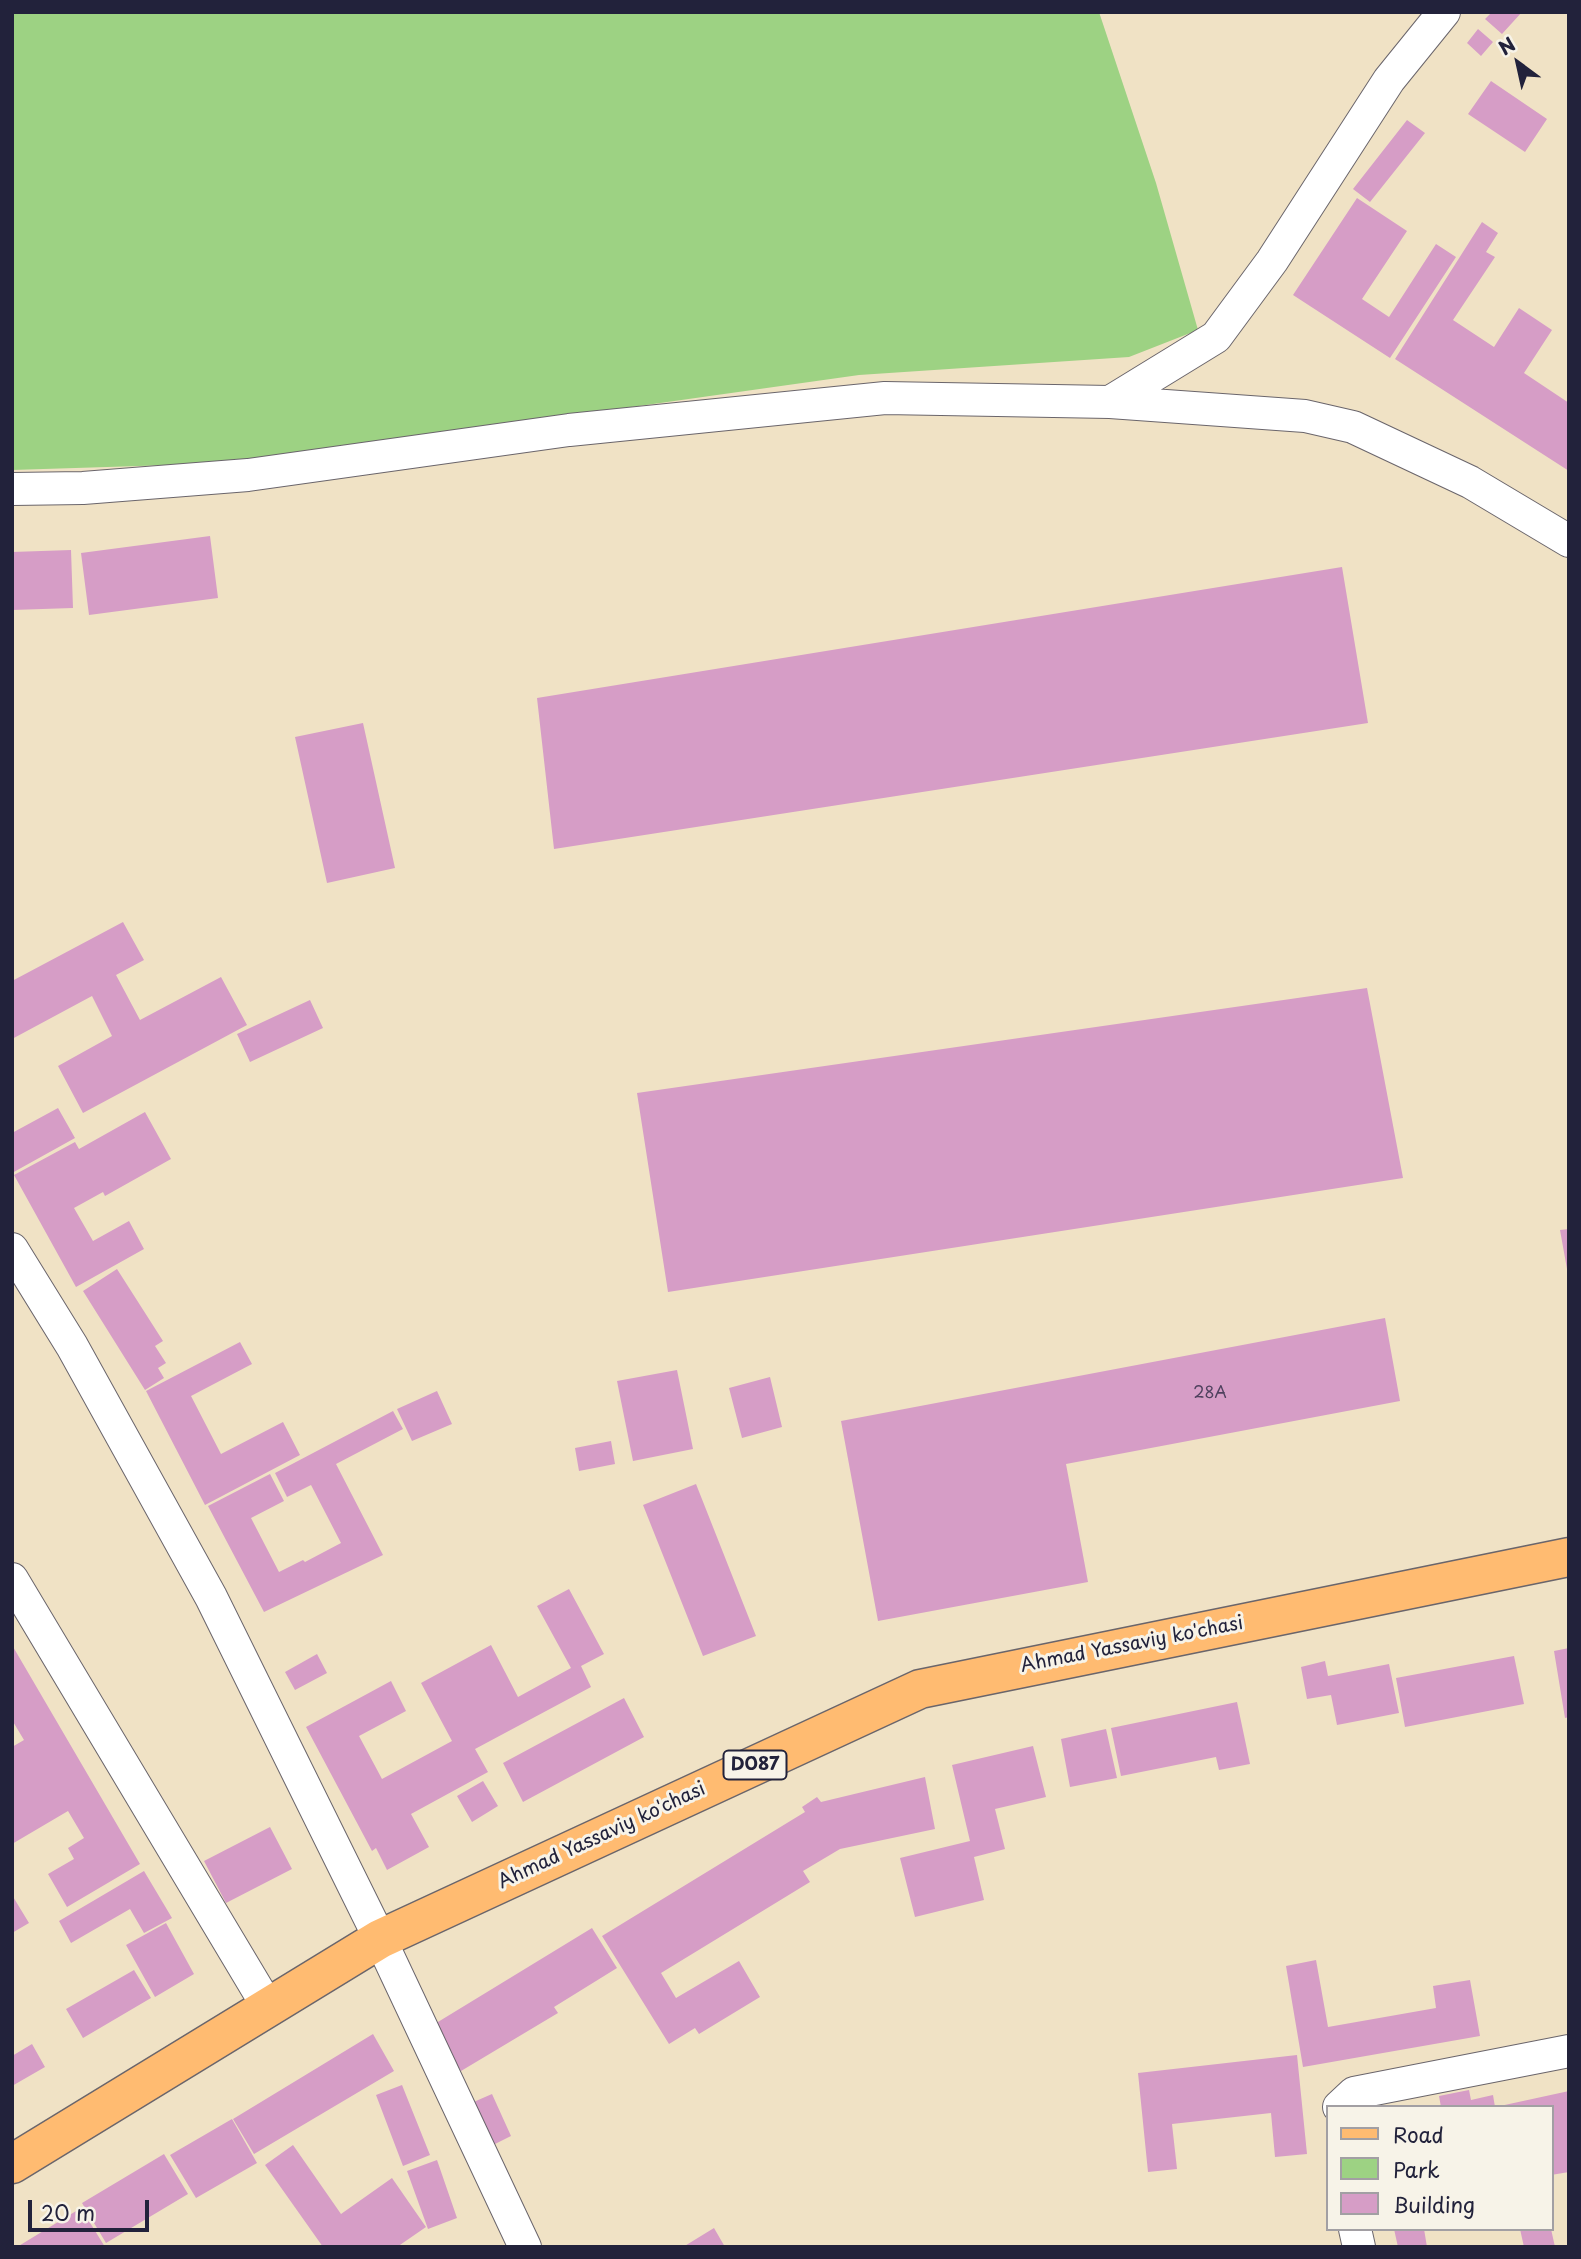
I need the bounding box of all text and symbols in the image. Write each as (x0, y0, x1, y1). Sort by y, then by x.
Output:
north arrow (1483, 28, 1553, 98)
text: N (1493, 30, 1521, 61)
house number: 28A (1193, 1384, 1227, 1404)
street label: Ahmad Yassaviy ko'chasi (1019, 1612, 1245, 1678)
road number: D087 (724, 1750, 786, 1780)
street label: Ahmad Yassaviy ko'chasi (495, 1778, 709, 1894)
legend (1326, 2105, 1553, 2231)
text: Road (1393, 2118, 1444, 2150)
text: Park (1393, 2153, 1440, 2185)
scale bar (32, 2186, 152, 2230)
text: Building (1393, 2188, 1475, 2220)
text: 20 m (41, 2196, 95, 2228)

